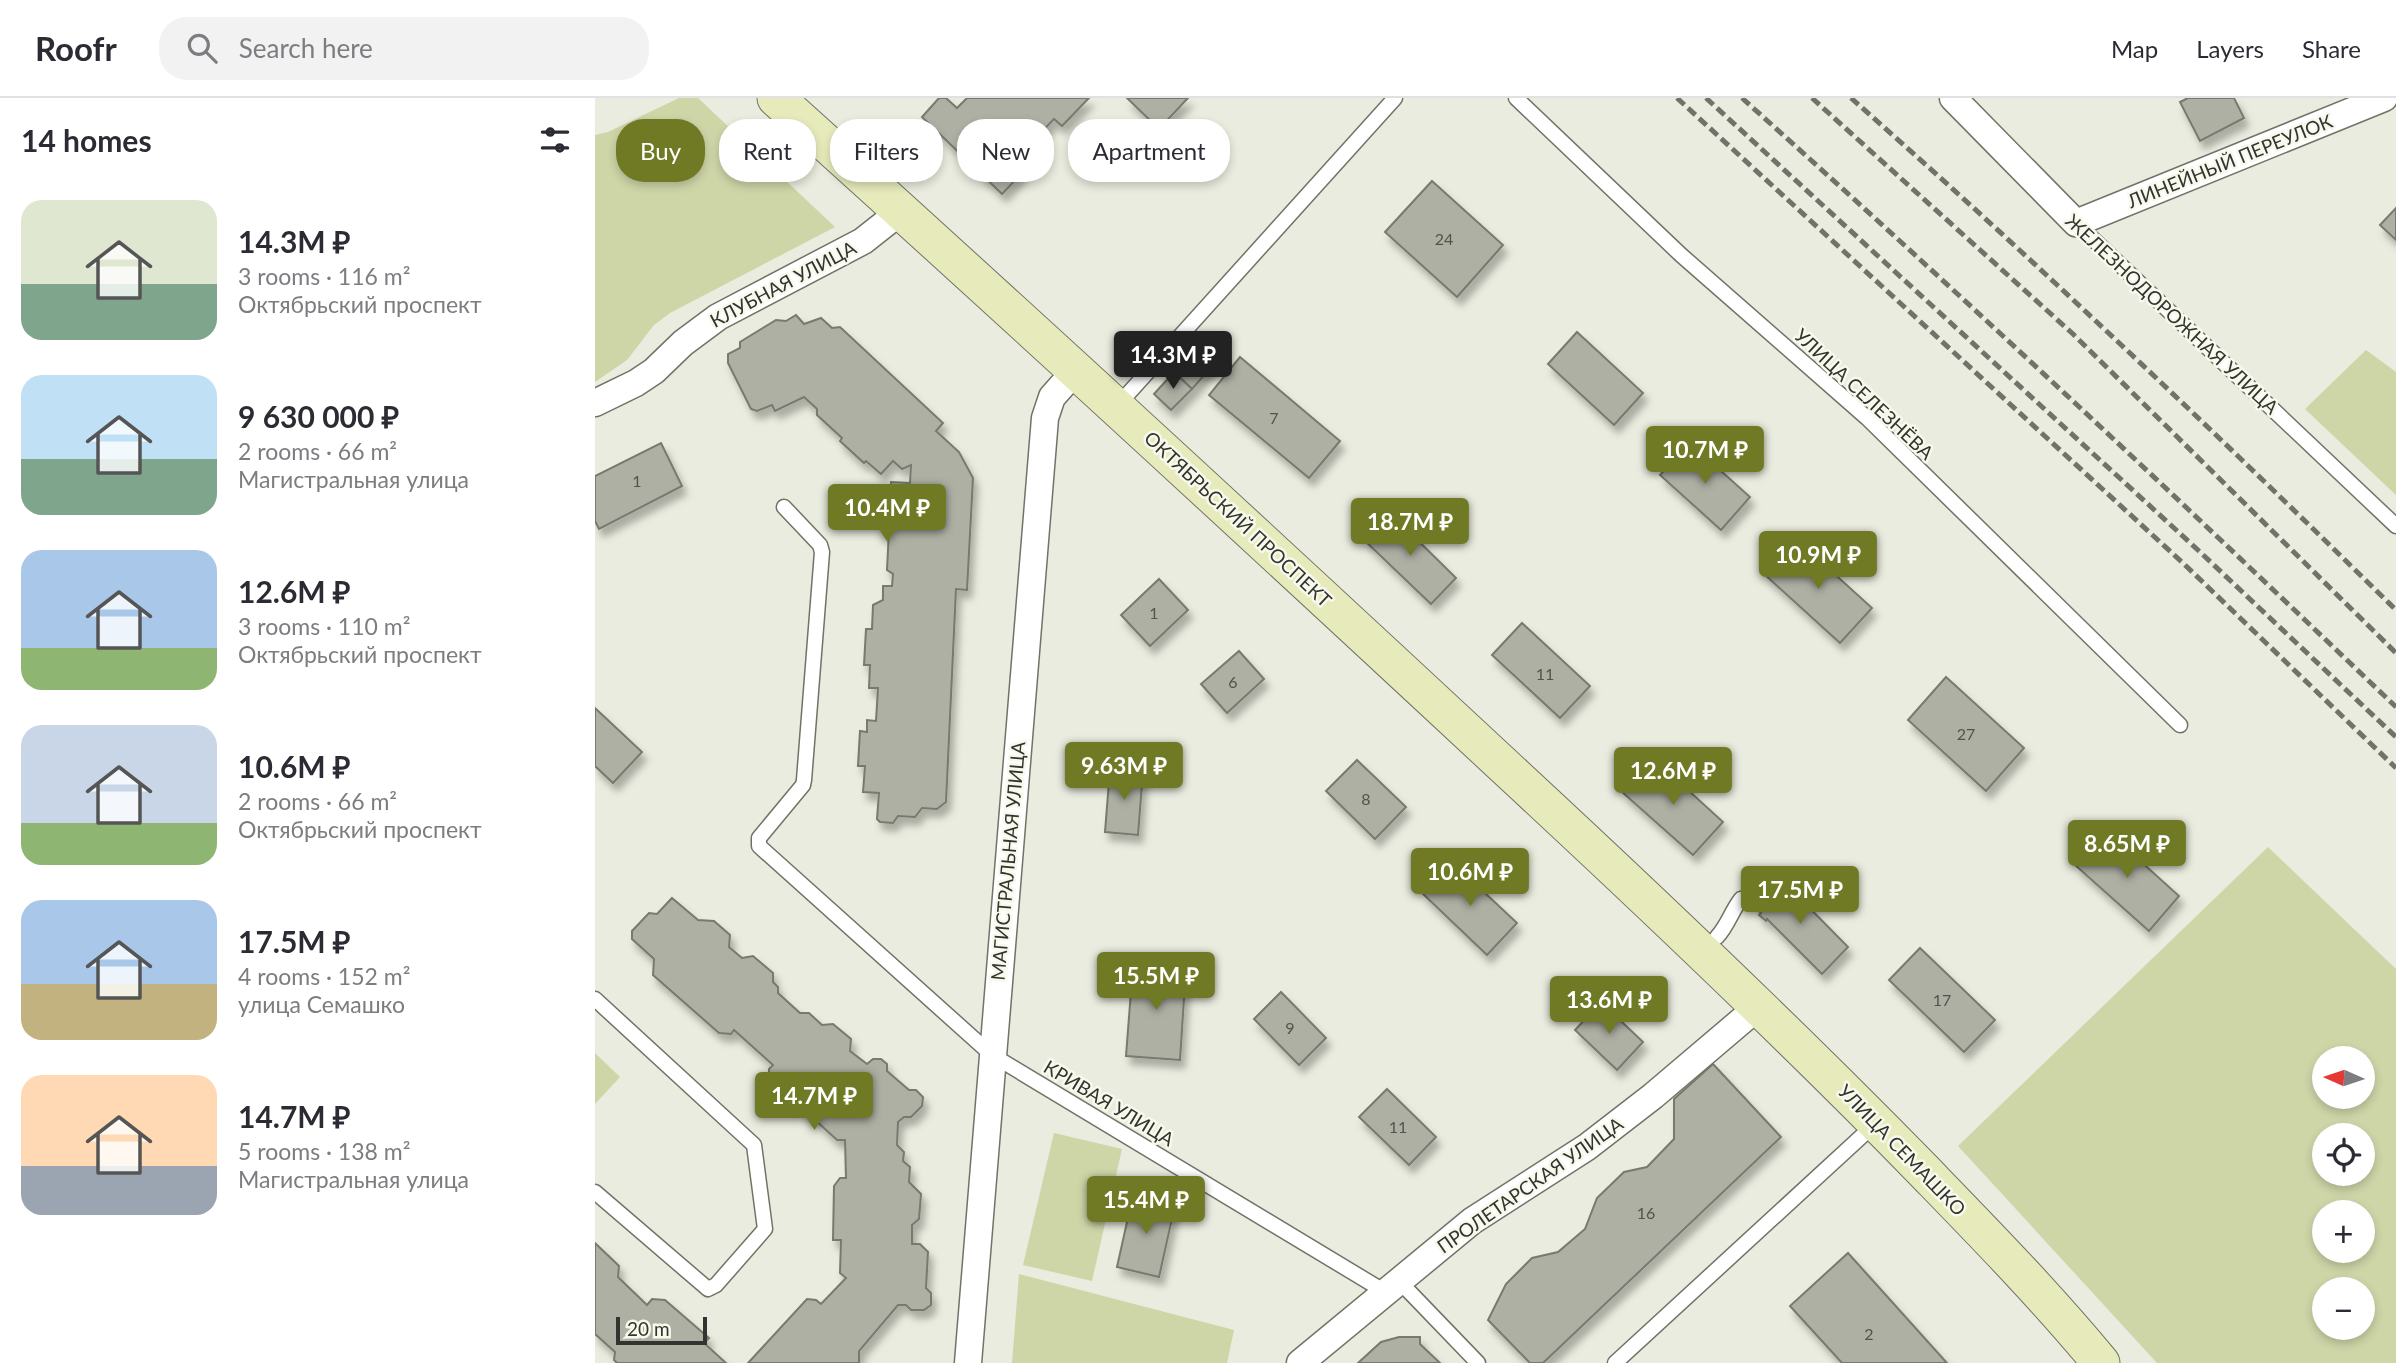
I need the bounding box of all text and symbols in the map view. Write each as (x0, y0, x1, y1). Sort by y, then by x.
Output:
search box (159, 17, 649, 80)
text: Roofr (35, 28, 117, 68)
icon: search (183, 29, 221, 67)
text: Search here (239, 32, 373, 64)
text: Map (2111, 34, 2158, 63)
text: Layers (2196, 34, 2264, 63)
text: Share (2302, 34, 2361, 63)
street label: ЛИНЕЙНЫЙ ПЕРЕУЛОК (2123, 109, 2336, 213)
chip: Buy (616, 119, 705, 182)
chip: Rent (719, 119, 816, 182)
chip: Filters (830, 119, 943, 182)
chip: New (957, 119, 1054, 182)
chip: Apartment (1068, 119, 1230, 182)
icon: filters (536, 121, 574, 159)
text: 14 homes (21, 122, 152, 158)
street label: ЖЕЛЕЗНОДОРОЖНАЯ УЛИЦА (2061, 209, 2284, 419)
text: 14.3M ₽ (238, 223, 350, 259)
icon: home (77, 228, 161, 312)
house number: 24 (1435, 229, 1453, 248)
street label: КЛУБНАЯ УЛИЦА (706, 235, 860, 332)
text: 3 rooms · 116 m² (238, 262, 410, 290)
text: Октябрьский проспект (238, 290, 482, 318)
street label: УЛИЦА СЕЛЕЗНЁВА (1790, 323, 1939, 464)
pin: 14.3M ₽ (1108, 331, 1238, 391)
text: 14.3M ₽ (1130, 340, 1216, 368)
text: 9 630 000 ₽ (238, 398, 399, 434)
icon: home (77, 403, 161, 487)
house number: 7 (1269, 408, 1279, 427)
street label: ОКТЯБРЬСКИЙ ПРОСПЕКТ (1140, 426, 1337, 611)
pin: 10.7M ₽ (1640, 426, 1770, 486)
text: 10.7M ₽ (1662, 435, 1748, 463)
text: 2 rooms · 66 m² (238, 437, 397, 465)
text: Магистральная улица (238, 465, 469, 493)
house number: 1 (632, 471, 642, 490)
pin: 10.4M ₽ (822, 484, 952, 544)
text: 10.4M ₽ (844, 493, 930, 521)
pin: 18.7M ₽ (1345, 498, 1475, 558)
text: 18.7M ₽ (1367, 507, 1453, 535)
pin: 10.9M ₽ (1753, 532, 1883, 591)
text: 10.9M ₽ (1775, 540, 1861, 568)
text: 12.6M ₽ (238, 573, 350, 609)
icon: home (77, 578, 161, 662)
house number: 1 (1149, 603, 1159, 622)
text: 3 rooms · 110 m² (238, 612, 410, 640)
text: Октябрьский проспект (238, 640, 482, 668)
house number: 11 (1536, 664, 1554, 683)
house number: 6 (1228, 672, 1238, 691)
house number: 27 (1957, 724, 1975, 743)
street label: МАГИСТРАЛЬНАЯ УЛИЦА (986, 740, 1029, 981)
pin: 9.63M ₽ (1059, 742, 1189, 802)
text: 10.6M ₽ (238, 748, 350, 784)
pin: 12.6M ₽ (1608, 748, 1738, 807)
text: 9.63M ₽ (1081, 751, 1167, 779)
icon: home (77, 753, 161, 837)
text: 12.6M ₽ (1630, 756, 1716, 784)
text: 2 rooms · 66 m² (238, 787, 397, 815)
house number: 8 (1361, 789, 1371, 808)
text: Октябрьский проспект (238, 815, 482, 843)
pin: 8.65M ₽ (2062, 820, 2192, 880)
text: 8.65M ₽ (2084, 829, 2170, 857)
pin: 10.6M ₽ (1405, 848, 1535, 908)
text: 10.6M ₽ (1427, 857, 1513, 885)
pin: 17.5M ₽ (1735, 866, 1865, 926)
text: 17.5M ₽ (1757, 875, 1843, 903)
text: 17.5M ₽ (238, 923, 350, 959)
icon: home (77, 928, 161, 1012)
pin: 15.5M ₽ (1091, 953, 1221, 1012)
text: 15.5M ₽ (1113, 961, 1199, 989)
text: 4 rooms · 152 m² (238, 962, 410, 990)
pin: 13.6M ₽ (1544, 976, 1674, 1036)
text: 13.6M ₽ (1566, 985, 1652, 1013)
text: улица Семашко (238, 990, 405, 1018)
house number: 17 (1933, 990, 1951, 1009)
house number: 9 (1285, 1018, 1295, 1037)
north arrow (2312, 1046, 2375, 1110)
map controls (2312, 1046, 2375, 1340)
street label: КРИВАЯ УЛИЦА (1040, 1055, 1179, 1151)
pin: 14.7M ₽ (749, 1072, 879, 1132)
street label: УЛИЦА СЕМАШКО (1834, 1079, 1971, 1220)
text: 14.7M ₽ (771, 1081, 857, 1109)
text: 14.7M ₽ (238, 1098, 350, 1134)
icon: home (77, 1103, 161, 1187)
street label: ПРОЛЕТАРСКАЯ УЛИЦА (1432, 1112, 1627, 1258)
house number: 11 (1389, 1117, 1407, 1136)
button: locate (2312, 1123, 2375, 1186)
text: 5 rooms · 138 m² (238, 1137, 410, 1165)
text: Магистральная улица (238, 1165, 469, 1193)
pin: 15.4M ₽ (1081, 1176, 1211, 1236)
text: 15.4M ₽ (1103, 1185, 1189, 1213)
button: + (2312, 1200, 2375, 1263)
house number: 16 (1637, 1203, 1655, 1222)
button: − (2312, 1277, 2375, 1340)
scale bar (616, 1314, 707, 1346)
text: 20 m (627, 1317, 670, 1340)
house number: 2 (1864, 1324, 1874, 1343)

